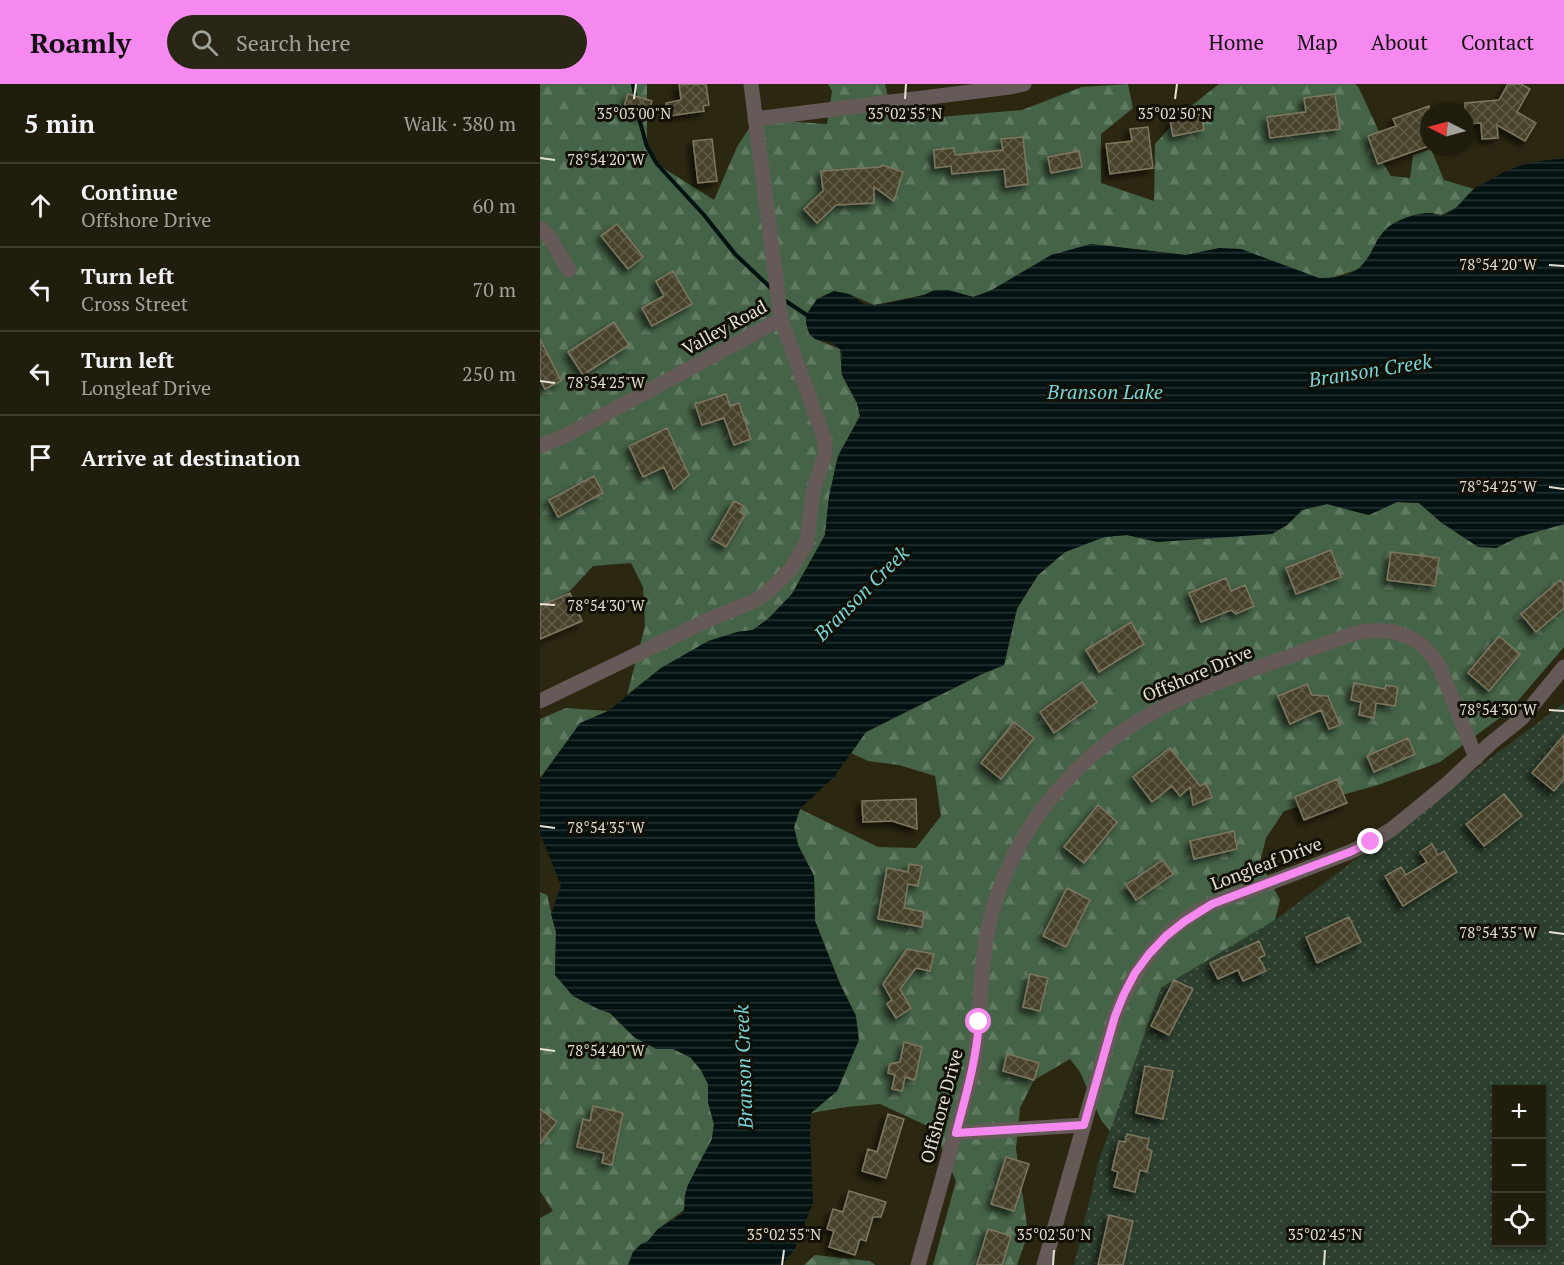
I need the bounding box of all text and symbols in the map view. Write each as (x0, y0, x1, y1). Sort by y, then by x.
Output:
search box (167, 15, 587, 69)
text: Roamly (30, 24, 131, 61)
icon: search (188, 26, 221, 59)
text: Search here (236, 28, 350, 57)
text: Home (1208, 28, 1264, 56)
text: Map (1297, 28, 1338, 56)
text: About (1371, 28, 1428, 56)
text: Contact (1461, 28, 1534, 56)
north arrow (1420, 102, 1474, 156)
text: 35°03'00"N (597, 103, 671, 123)
text: 35°02'55"N (868, 103, 942, 123)
text: 35°02'50"N (1138, 103, 1212, 123)
text: 5 min (24, 106, 95, 140)
text: Walk · 380 m (404, 110, 516, 137)
text: 78°54'20"W (567, 149, 646, 169)
text: Continue (81, 177, 178, 206)
icon: ahead (24, 189, 57, 222)
text: 60 m (473, 192, 516, 219)
text: Offshore Drive (81, 206, 211, 233)
text: 78°54'20"W (1459, 254, 1538, 274)
text: Turn left (81, 261, 174, 290)
icon: left (24, 273, 57, 306)
text: 70 m (473, 276, 516, 303)
text: Cross Street (81, 290, 188, 317)
street label: Valley Road (677, 294, 771, 360)
text: Turn left (81, 345, 174, 374)
water label: Branson Creek (1306, 347, 1434, 393)
icon: left (24, 357, 57, 390)
text: 250 m (462, 360, 516, 387)
text: 78°54'25"W (567, 372, 646, 392)
text: Longleaf Drive (81, 374, 211, 401)
water label: Branson Lake (1046, 378, 1163, 405)
icon: arrive (24, 441, 57, 474)
text: Arrive at destination (81, 443, 300, 472)
text: 78°54'25"W (1459, 476, 1538, 496)
water label: Branson Creek (807, 539, 915, 647)
text: 78°54'30"W (567, 595, 646, 615)
street label: Offshore Drive (1138, 639, 1256, 707)
text: 78°54'30"W (1459, 699, 1538, 719)
text: 78°54'35"W (567, 817, 646, 837)
route end (1357, 828, 1383, 854)
street label: Longleaf Drive (1207, 831, 1325, 895)
text: 78°54'35"W (1459, 922, 1538, 942)
water label: Branson Creek (727, 1004, 759, 1131)
route start (965, 1008, 991, 1034)
text: 78°54'40"W (567, 1040, 646, 1060)
street label: Offshore Drive (914, 1046, 968, 1166)
map controls (1492, 1085, 1546, 1247)
button: + (1492, 1085, 1546, 1139)
button: − (1492, 1139, 1546, 1193)
button: locate (1492, 1193, 1546, 1247)
text: 35°02'55"N (747, 1224, 821, 1244)
text: 35°02'50"N (1017, 1224, 1091, 1244)
text: 35°02'45"N (1288, 1224, 1362, 1244)

